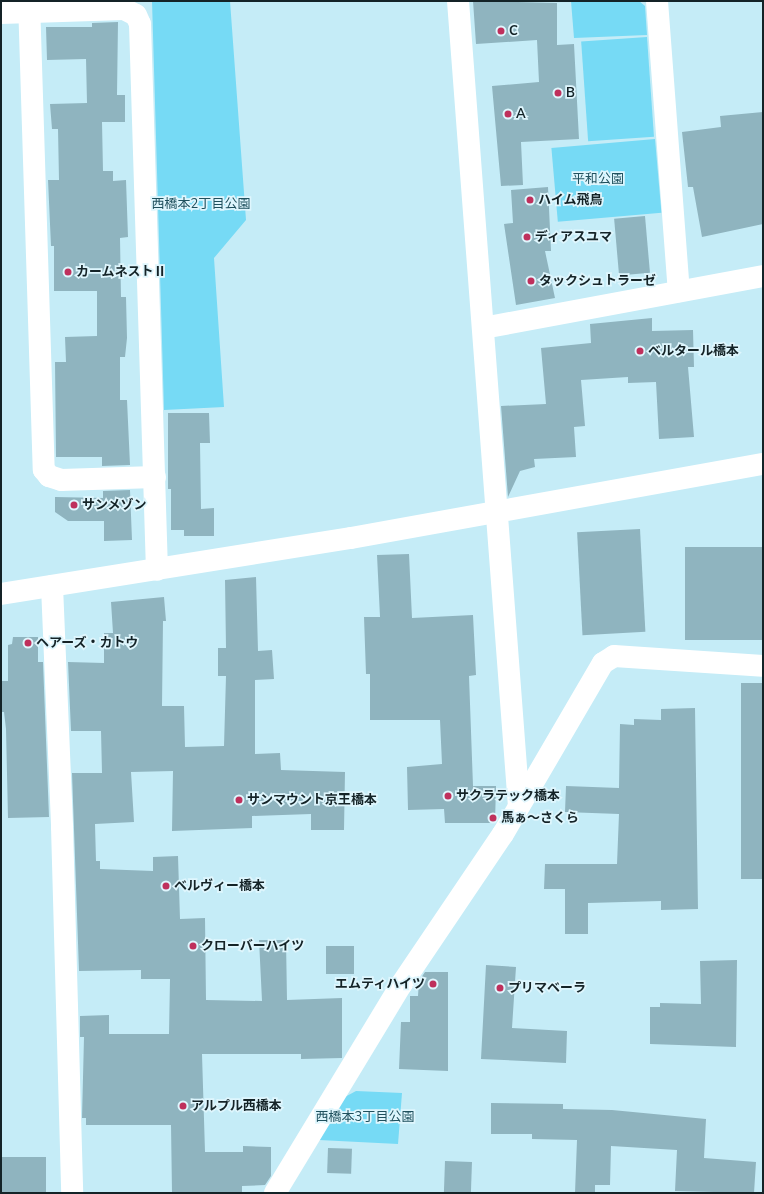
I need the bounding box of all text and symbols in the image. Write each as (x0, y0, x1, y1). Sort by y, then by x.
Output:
place label: C (509, 23, 518, 39)
marker: C (496, 26, 506, 36)
place label: B (566, 85, 575, 101)
marker: B (553, 88, 563, 98)
place label: A (516, 106, 526, 122)
marker: A (503, 109, 513, 119)
park label: 平和公園 (572, 171, 624, 187)
place label: ハイム飛鳥 (538, 192, 603, 208)
marker: ハイム飛鳥 (525, 195, 535, 205)
park label: 西橋本2丁目公園 (152, 196, 250, 212)
place label: ディアスユマ (535, 229, 613, 245)
marker: ディアスユマ (522, 232, 532, 242)
place label: カームネストⅡ (76, 264, 167, 280)
marker: カームネストⅡ (63, 267, 73, 277)
place label: タックシュトラーゼ (539, 273, 656, 289)
marker: タックシュトラーゼ (526, 276, 536, 286)
place label: ベルタール橋本 (648, 343, 739, 359)
marker: ベルタール橋本 (635, 346, 645, 356)
place label: サンメゾン (82, 497, 147, 513)
marker: サンメゾン (69, 500, 79, 510)
place label: ヘアーズ・カトウ (36, 635, 139, 651)
marker: ヘアーズ・カトウ (23, 638, 33, 648)
place label: サクラテック橋本 (456, 788, 560, 804)
marker: サクラテック橋本 (443, 791, 453, 801)
place label: サンマウント京王橋本 (247, 792, 377, 808)
marker: サンマウント京王橋本 (234, 795, 244, 805)
place label: 馬ぁ～さくら (501, 810, 579, 826)
marker: 馬ぁ～さくら (488, 813, 498, 823)
place label: ベルヴィー橋本 (174, 878, 265, 894)
marker: ベルヴィー橋本 (161, 881, 171, 891)
place label: クローバーハイツ (201, 938, 305, 954)
marker: クローバーハイツ (188, 941, 198, 951)
place label: エムティハイツ (334, 976, 425, 992)
marker: エムティハイツ (428, 979, 438, 989)
place label: プリマベーラ (508, 980, 586, 996)
marker: プリマベーラ (495, 983, 505, 993)
place label: アルプル西橋本 (191, 1098, 282, 1114)
marker: アルプル西橋本 (178, 1101, 188, 1111)
park label: 西橋本3丁目公園 (316, 1109, 414, 1125)

